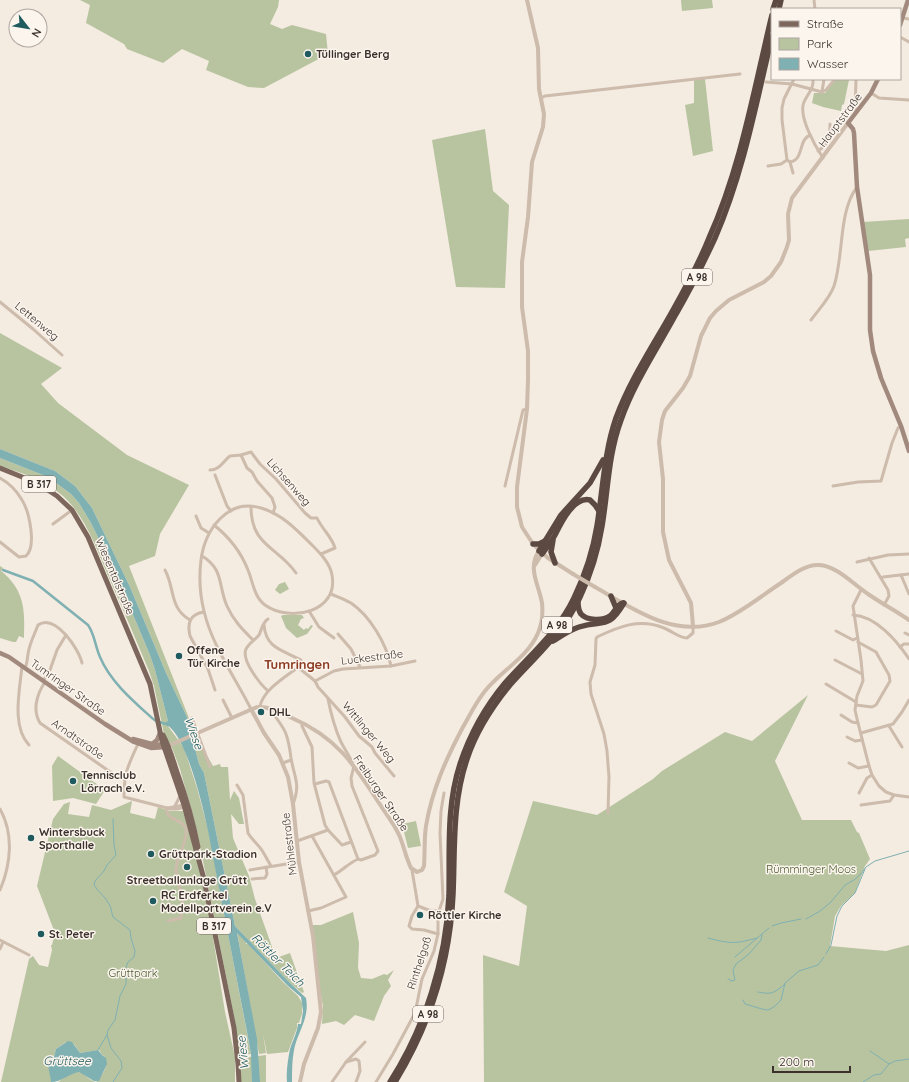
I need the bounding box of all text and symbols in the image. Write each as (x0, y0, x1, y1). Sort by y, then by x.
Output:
north arrow (8, 8, 48, 48)
legend (771, 8, 901, 80)
text: Straße (807, 16, 844, 31)
text: N (28, 26, 45, 40)
text: Park (807, 36, 832, 51)
place label: Tüllinger Berg (316, 47, 390, 61)
marker: Tüllinger Berg (303, 49, 313, 59)
text: Wasser (807, 56, 849, 71)
street label: Hauptstraße (815, 90, 865, 150)
road number: A 98 (682, 269, 712, 285)
street label: Lettenweg (12, 298, 62, 344)
street label: Lichsenweg (264, 455, 314, 509)
road number: B 317 (22, 476, 56, 492)
street label: Wiesentalstraße (92, 535, 138, 617)
road number: A 98 (542, 617, 572, 633)
place label: Offene Tür Kirche (187, 643, 240, 670)
street label: Luckestraße (340, 646, 404, 668)
marker: Offene Tür Kirche (174, 651, 184, 661)
street label: Tumringer Straße (28, 656, 108, 718)
district label: Tumringen (264, 656, 330, 672)
street label: Wittlinger Weg (339, 699, 399, 765)
place label: DHL (269, 705, 291, 719)
marker: DHL (256, 707, 266, 717)
water label: Wiese (182, 715, 207, 752)
street label: Arndtstraße (49, 716, 107, 762)
street label: Freiburger Straße (350, 752, 412, 834)
place label: Tennisclub Lörrach e.V. (81, 768, 145, 795)
marker: Tennisclub Lörrach e.V. (68, 776, 78, 786)
street label: Mühlestraße (278, 812, 300, 876)
place label: Wintersbuck Sporthalle (39, 825, 105, 852)
marker: Wintersbuck Sporthalle (26, 833, 36, 843)
place label: Grüttpark-Stadion (159, 847, 257, 861)
marker: Grüttpark-Stadion (146, 849, 156, 859)
marker: Streetballanlage Grütt (182, 862, 192, 872)
park label: Rümminger Moos (766, 862, 856, 876)
place label: Streetballanlage Grütt (127, 873, 247, 887)
place label: RC Erdferkel Modellportverein e.V (161, 888, 272, 915)
marker: RC Erdferkel Modellportverein e.V (148, 896, 158, 906)
place label: Röttler Kirche (428, 908, 502, 922)
marker: Röttler Kirche (415, 910, 425, 920)
road number: B 317 (197, 918, 231, 934)
place label: St. Peter (49, 927, 95, 941)
marker: St. Peter (36, 929, 46, 939)
water label: Röttler Teich (249, 930, 308, 989)
street label: Rinthelgaß (404, 934, 434, 991)
park label: Grüttpark (108, 966, 158, 980)
road number: A 98 (413, 1006, 443, 1022)
water label: Wiese (233, 1034, 252, 1070)
scale bar (773, 1048, 850, 1074)
water label: Grüttsee (43, 1053, 92, 1068)
text: 200 m (779, 1054, 814, 1069)

